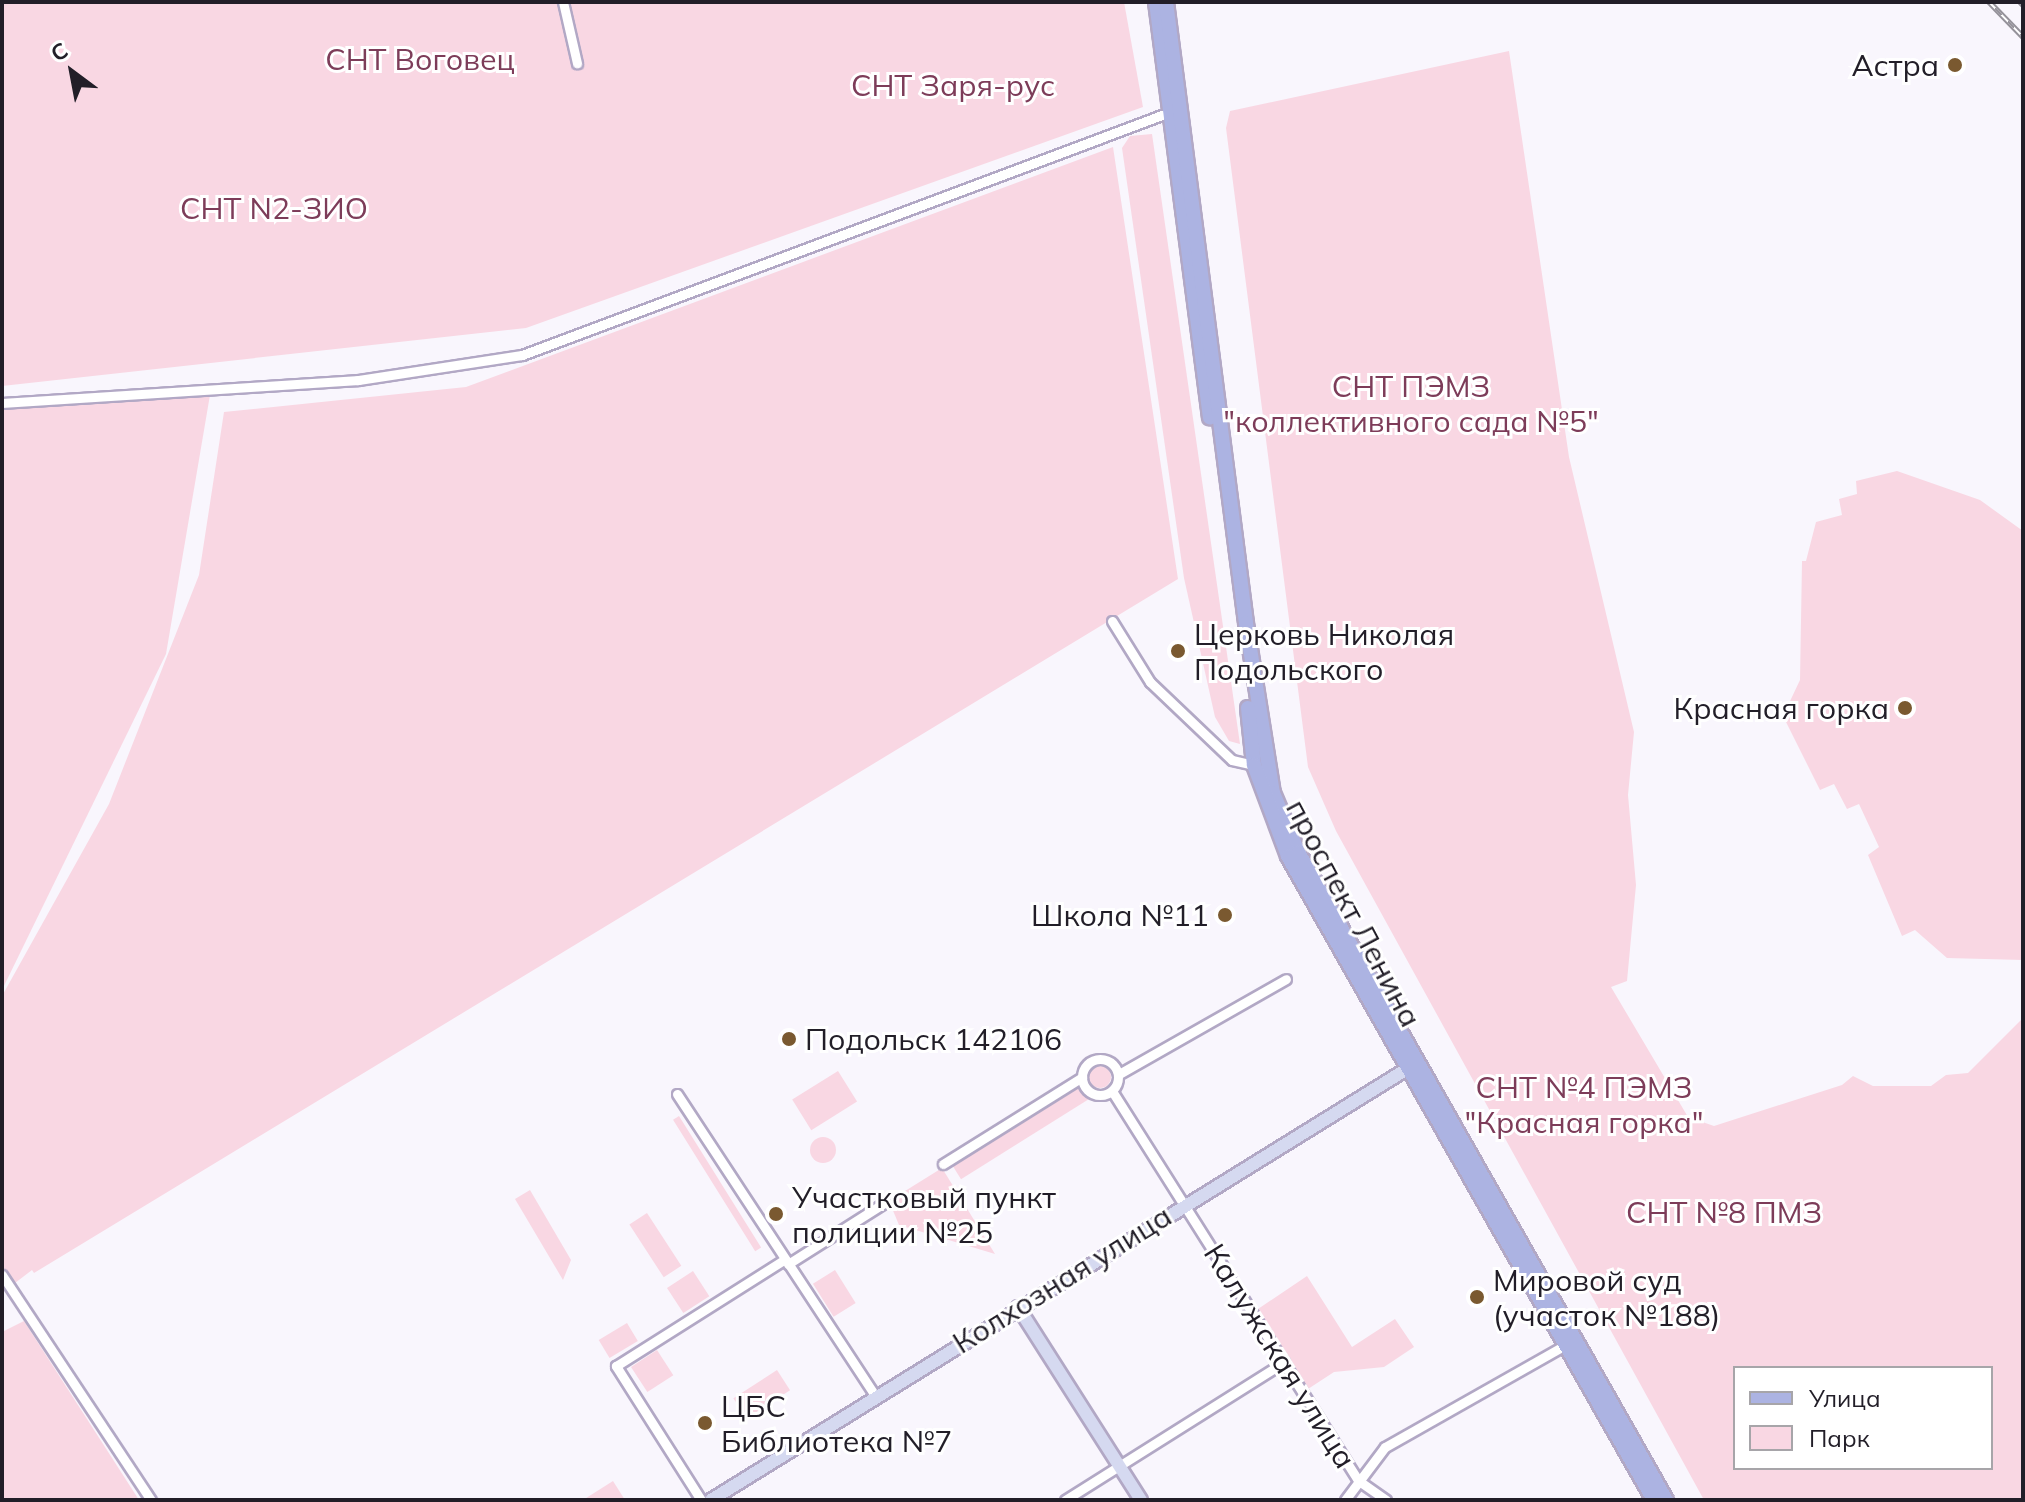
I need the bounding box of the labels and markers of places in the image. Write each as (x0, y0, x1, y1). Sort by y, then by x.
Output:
place label: Астра (1852, 47, 1939, 83)
marker: Астра (1946, 56, 1964, 74)
place label: Церковь Николая Подольского (1194, 616, 1454, 686)
marker: Церковь Николая Подольского (1169, 642, 1187, 660)
place label: Красная горка (1673, 690, 1889, 726)
marker: Красная горка (1896, 699, 1914, 717)
place label: Школа №11 (1031, 897, 1209, 933)
marker: Школа №11 (1216, 906, 1234, 924)
place label: Подольск 142106 (805, 1021, 1062, 1057)
marker: Подольск 142106 (780, 1030, 798, 1048)
place label: Участковый пункт полиции №25 (792, 1179, 1056, 1250)
marker: Участковый пункт полиции №25 (767, 1205, 785, 1223)
place label: Мировой суд (участок №188) (1493, 1262, 1720, 1332)
marker: Мировой суд (участок №188) (1468, 1288, 1486, 1306)
place label: ЦБС Библиотека №7 (721, 1388, 952, 1458)
marker: ЦБС Библиотека №7 (696, 1414, 714, 1432)

